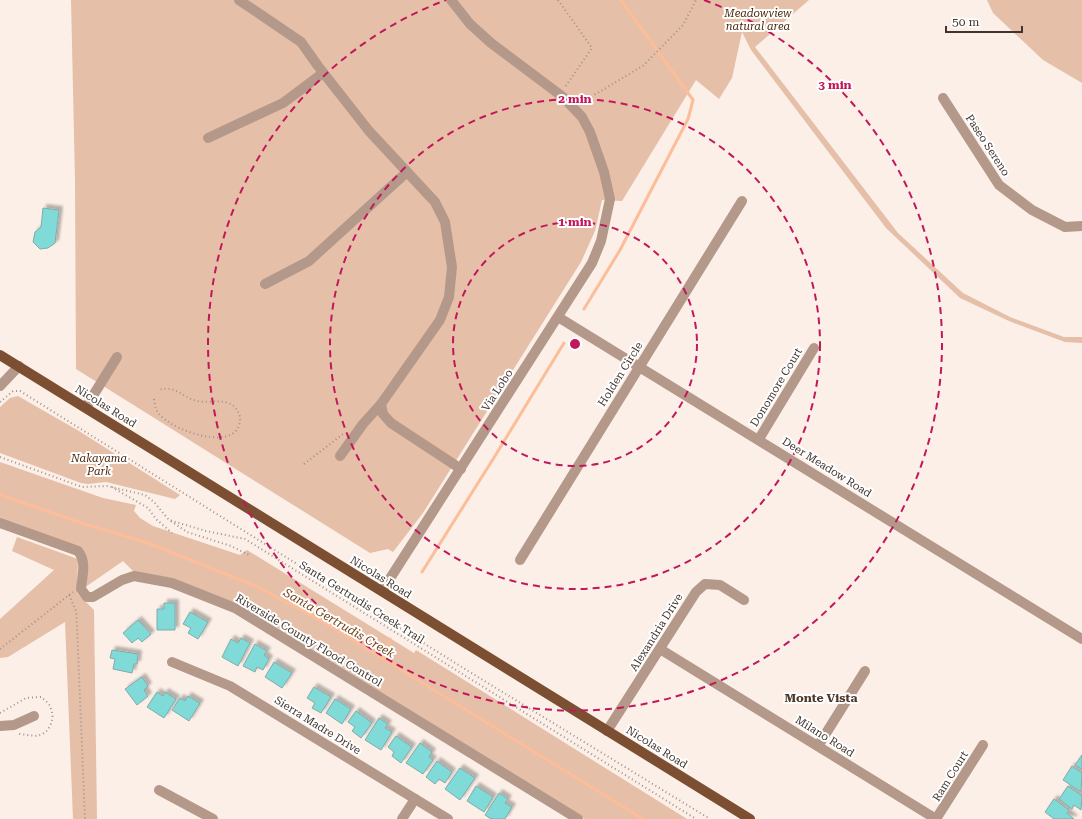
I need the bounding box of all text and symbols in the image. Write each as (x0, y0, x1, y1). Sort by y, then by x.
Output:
park label: Meadowview natural area (723, 7, 792, 33)
scale bar (946, 8, 1022, 34)
text: 50 m (952, 15, 979, 29)
text: 3 min (818, 78, 852, 92)
text: 2 min (558, 92, 592, 106)
street label: Paseo Sereno (963, 112, 1012, 179)
text: 1 min (558, 215, 592, 229)
centre of rings (568, 337, 582, 351)
street label: Holden Circle (595, 340, 645, 409)
street label: Donomore Court (748, 346, 805, 429)
street label: Via Lobo (479, 367, 516, 414)
street label: Nicolas Road (73, 382, 139, 430)
street label: Deer Meadow Road (780, 435, 874, 500)
park label: Nakayama Park (70, 452, 127, 478)
street label: Nicolas Road (348, 553, 414, 601)
street label: Santa Gertrudis Creek Trail (297, 558, 427, 646)
water label: Santa Gertrudis Creek (281, 585, 397, 661)
street label: Riverside County Flood Control (233, 591, 385, 690)
street label: Alexandria Drive (627, 591, 686, 674)
district label: Monte Vista (785, 691, 857, 705)
street label: Sierra Madre Drive (272, 694, 363, 757)
street label: Milano Road (793, 713, 857, 760)
street label: Nicolas Road (624, 723, 690, 771)
street label: Ram Court (930, 749, 971, 804)

